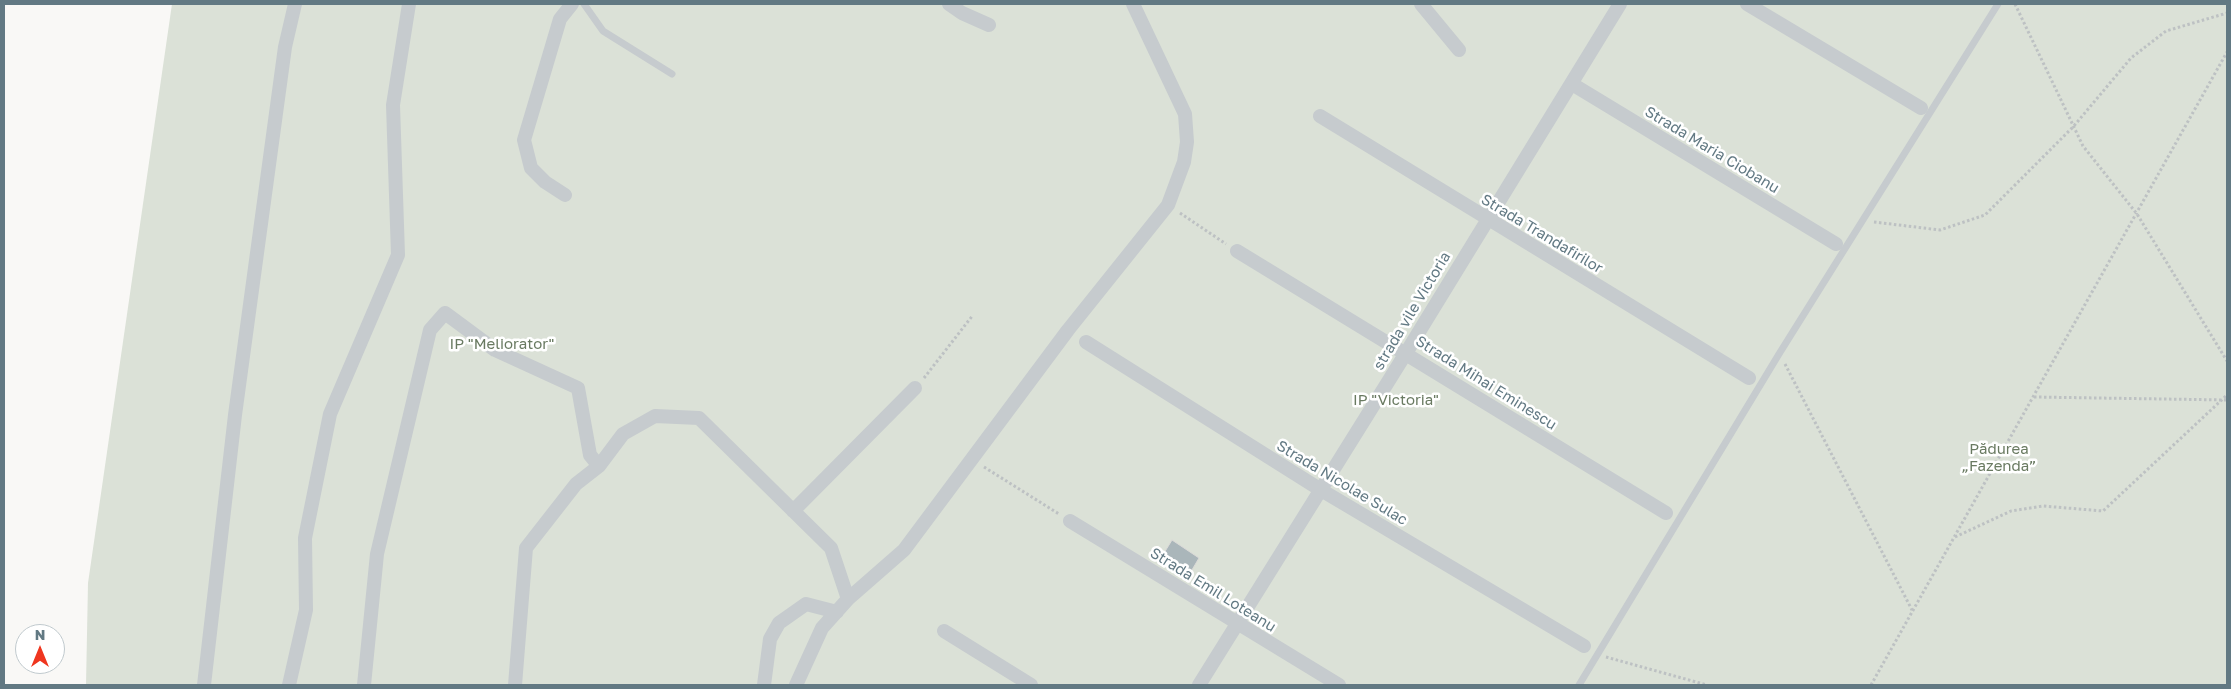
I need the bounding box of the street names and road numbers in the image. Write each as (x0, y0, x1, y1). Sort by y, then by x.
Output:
street label: Strada Maria Ciobanu (1642, 103, 1782, 197)
street label: Strada Trandafirilor (1478, 191, 1606, 277)
street label: strada vile Victoria (1370, 249, 1454, 373)
street label: Strada Mihai Eminescu (1412, 332, 1560, 434)
street label: Strada Nicolae Sulac (1273, 437, 1411, 529)
street label: Strada Emil Loteanu (1147, 544, 1279, 636)

